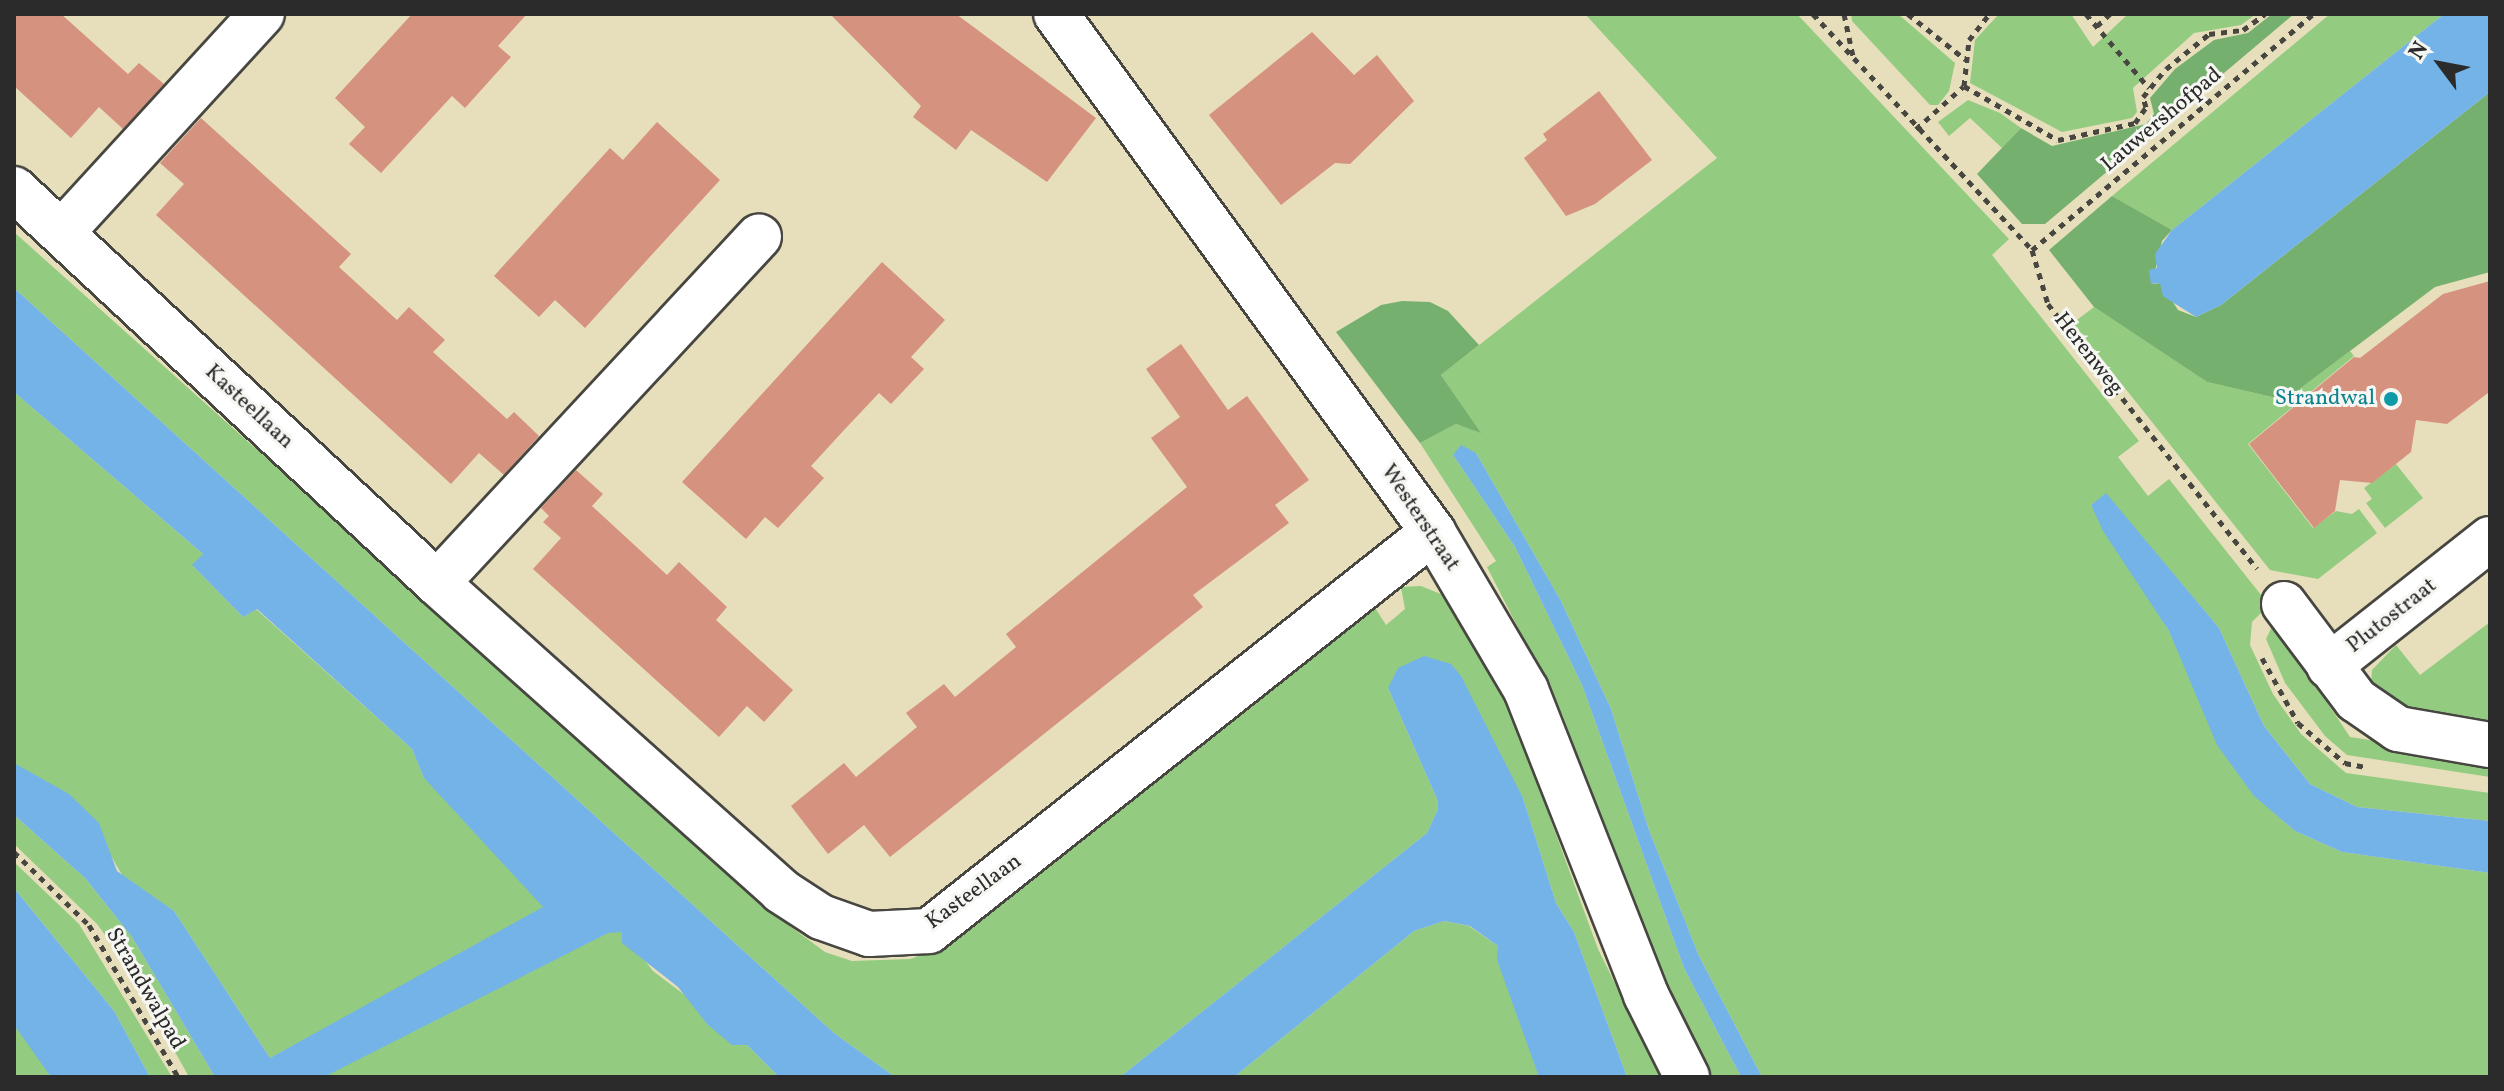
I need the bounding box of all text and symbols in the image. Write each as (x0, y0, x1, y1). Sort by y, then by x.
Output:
north arrow (2400, 24, 2480, 104)
text: N (2402, 36, 2437, 66)
street label: Lauwershofpad (2096, 62, 2228, 178)
street label: Herenweg (2048, 308, 2128, 400)
street label: Kasteellaan (199, 359, 299, 455)
place label: Strandwal (2275, 386, 2375, 412)
marker: Strandwal (2382, 390, 2400, 408)
street label: Westerstraat (1375, 460, 1465, 576)
street label: Plutostraat (2342, 573, 2442, 659)
street label: Kasteellaan (921, 848, 1027, 936)
street label: Strandwalpad (100, 923, 190, 1055)

